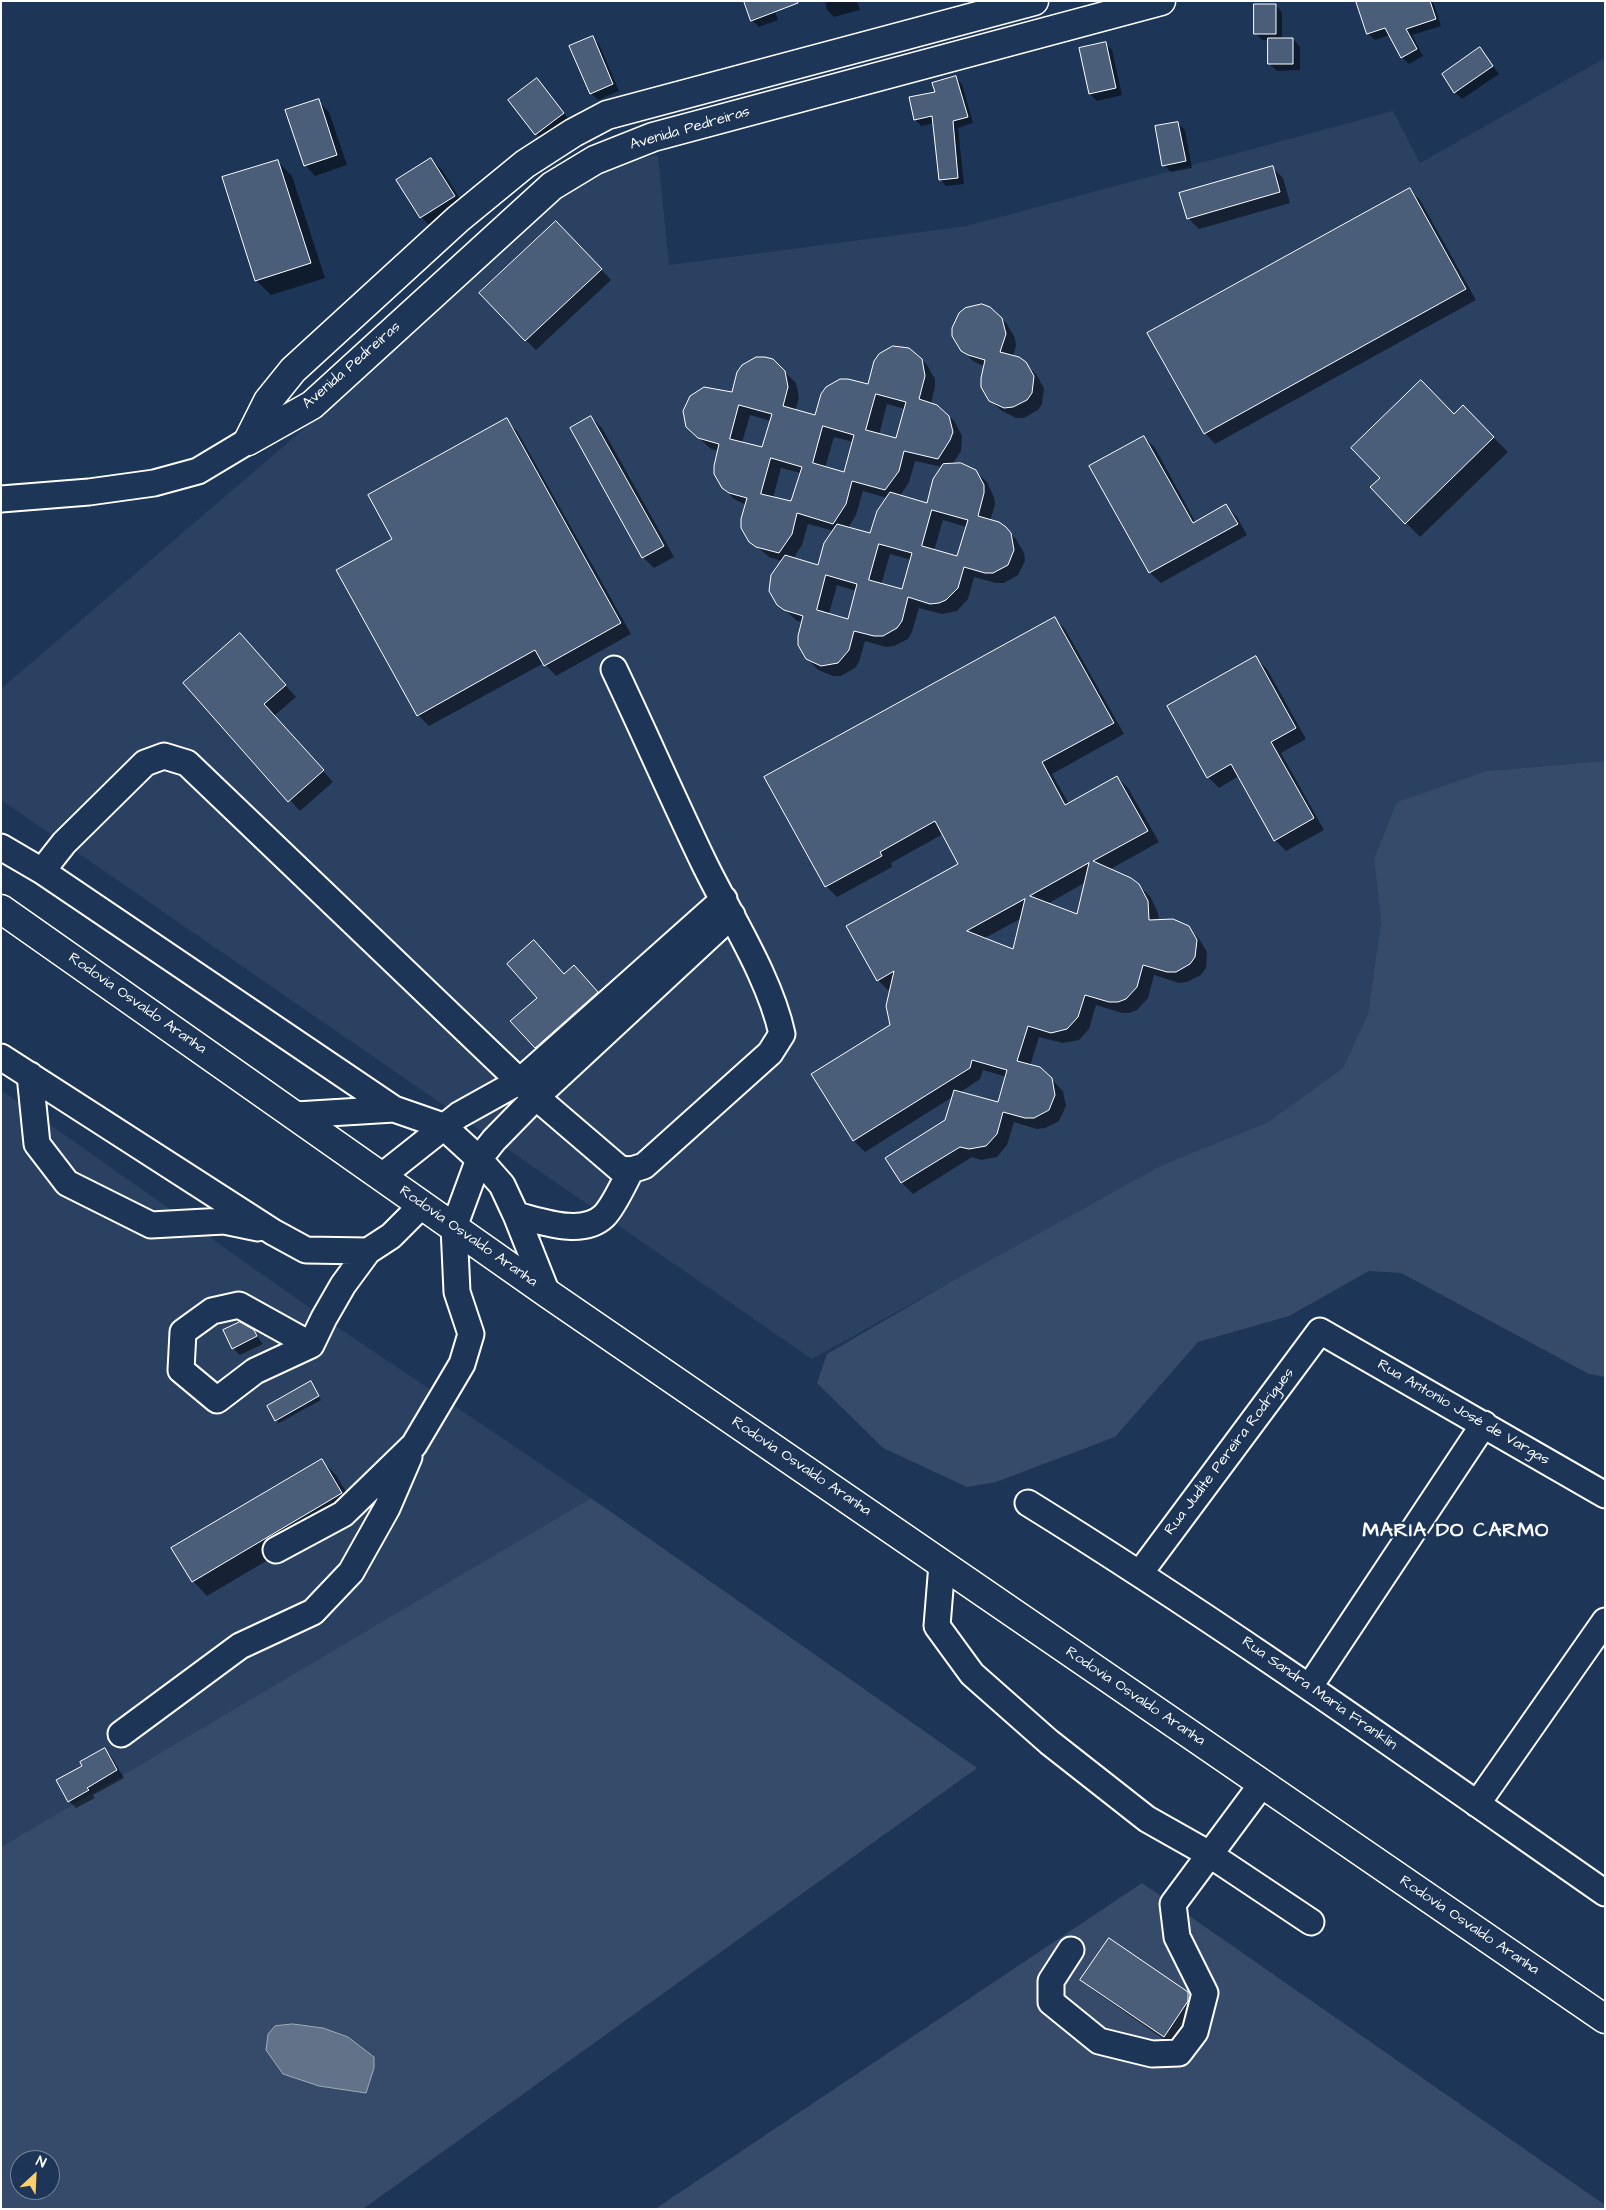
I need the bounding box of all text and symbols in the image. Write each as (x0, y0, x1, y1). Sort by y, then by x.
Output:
street label: Avenida Pedreiras (628, 103, 752, 155)
street label: Avenida Pedreiras (299, 319, 405, 413)
street label: Rodovia Osvaldo Aranha (64, 949, 210, 1059)
street label: Rodovia Osvaldo Aranha (395, 1182, 541, 1292)
street label: Rua Antonio José de Vargas (1374, 1356, 1552, 1470)
street label: Rua Judite Pereira Rodrigues (1161, 1365, 1299, 1539)
street label: Rodovia Osvaldo Aranha (728, 1414, 874, 1520)
district label: MARIA DO CARMO (1361, 1520, 1551, 1544)
street label: Rua Sandra Maria Franklin (1238, 1633, 1400, 1755)
street label: Rodovia Osvaldo Aranha (1062, 1644, 1208, 1750)
street label: Rodovia Osvaldo Aranha (1396, 1873, 1542, 1979)
north arrow (10, 2150, 60, 2200)
text: N (33, 2151, 49, 2173)

